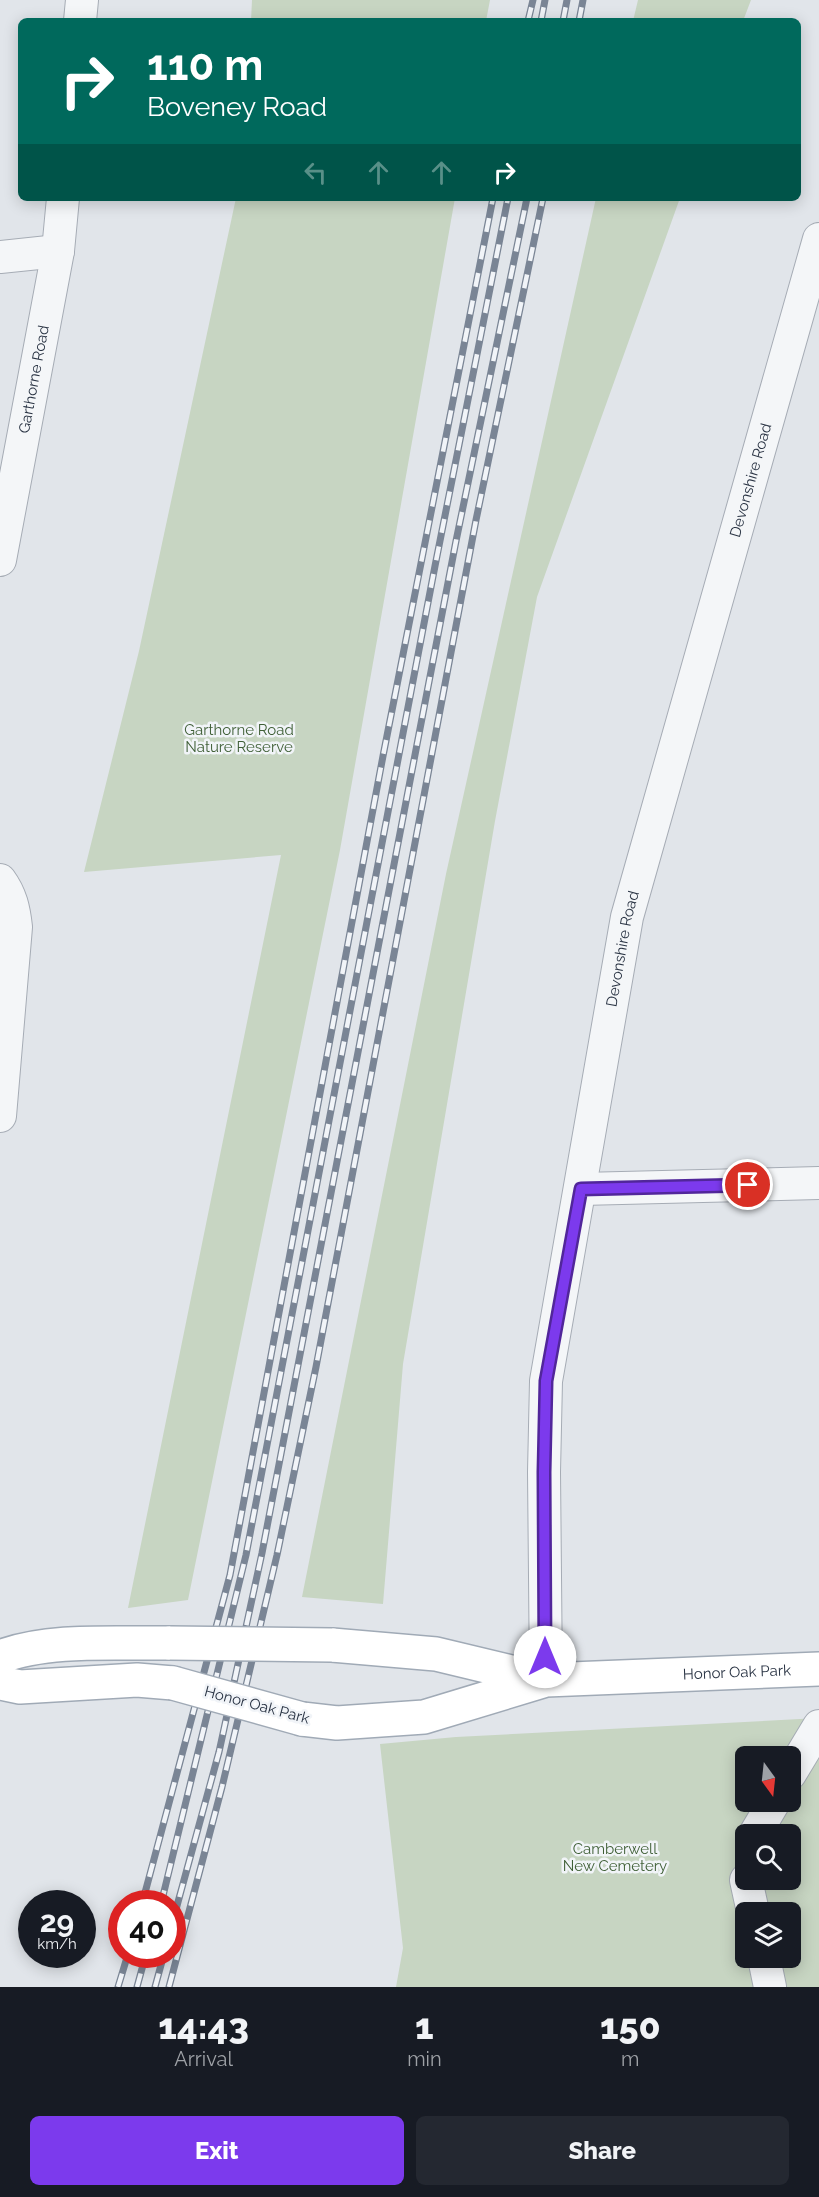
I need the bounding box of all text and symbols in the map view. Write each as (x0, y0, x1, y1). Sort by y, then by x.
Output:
text: 110 m (147, 41, 263, 90)
icon: right (48, 42, 126, 120)
text: Boveney Road (147, 91, 327, 122)
icon: left (299, 156, 332, 189)
icon: ahead (362, 156, 395, 189)
icon: ahead (425, 156, 458, 189)
icon: right (488, 156, 521, 189)
street label: Garthorne Road (15, 324, 53, 435)
street label: Devonshire Road (726, 421, 775, 539)
park label: Garthorne Road Nature Reserve (184, 721, 294, 756)
street label: Devonshire Road (602, 889, 643, 1008)
pin (722, 1159, 773, 1210)
icon: arrive (731, 1168, 764, 1201)
position arrow (513, 1625, 577, 1689)
street label: Honor Oak Park (683, 1661, 791, 1683)
street label: Honor Oak Park (202, 1682, 312, 1728)
north arrow (735, 1746, 801, 1812)
map controls (735, 1746, 801, 1968)
button: search (735, 1824, 801, 1890)
park label: Camberwell New Cemetery (563, 1840, 667, 1875)
speed limit sign: 40 (108, 1890, 186, 1968)
button: layers (735, 1902, 801, 1968)
text: 29 (40, 1904, 74, 1939)
text: km/h (37, 1935, 77, 1953)
text: 14:43 (158, 2005, 249, 2047)
text: 1 (415, 2005, 434, 2047)
text: 150 (600, 2005, 661, 2047)
text: Arrival (174, 2047, 233, 2071)
text: min (407, 2047, 442, 2071)
text: m (621, 2047, 639, 2071)
button: Exit (30, 2116, 404, 2185)
button: Share (416, 2116, 789, 2185)

